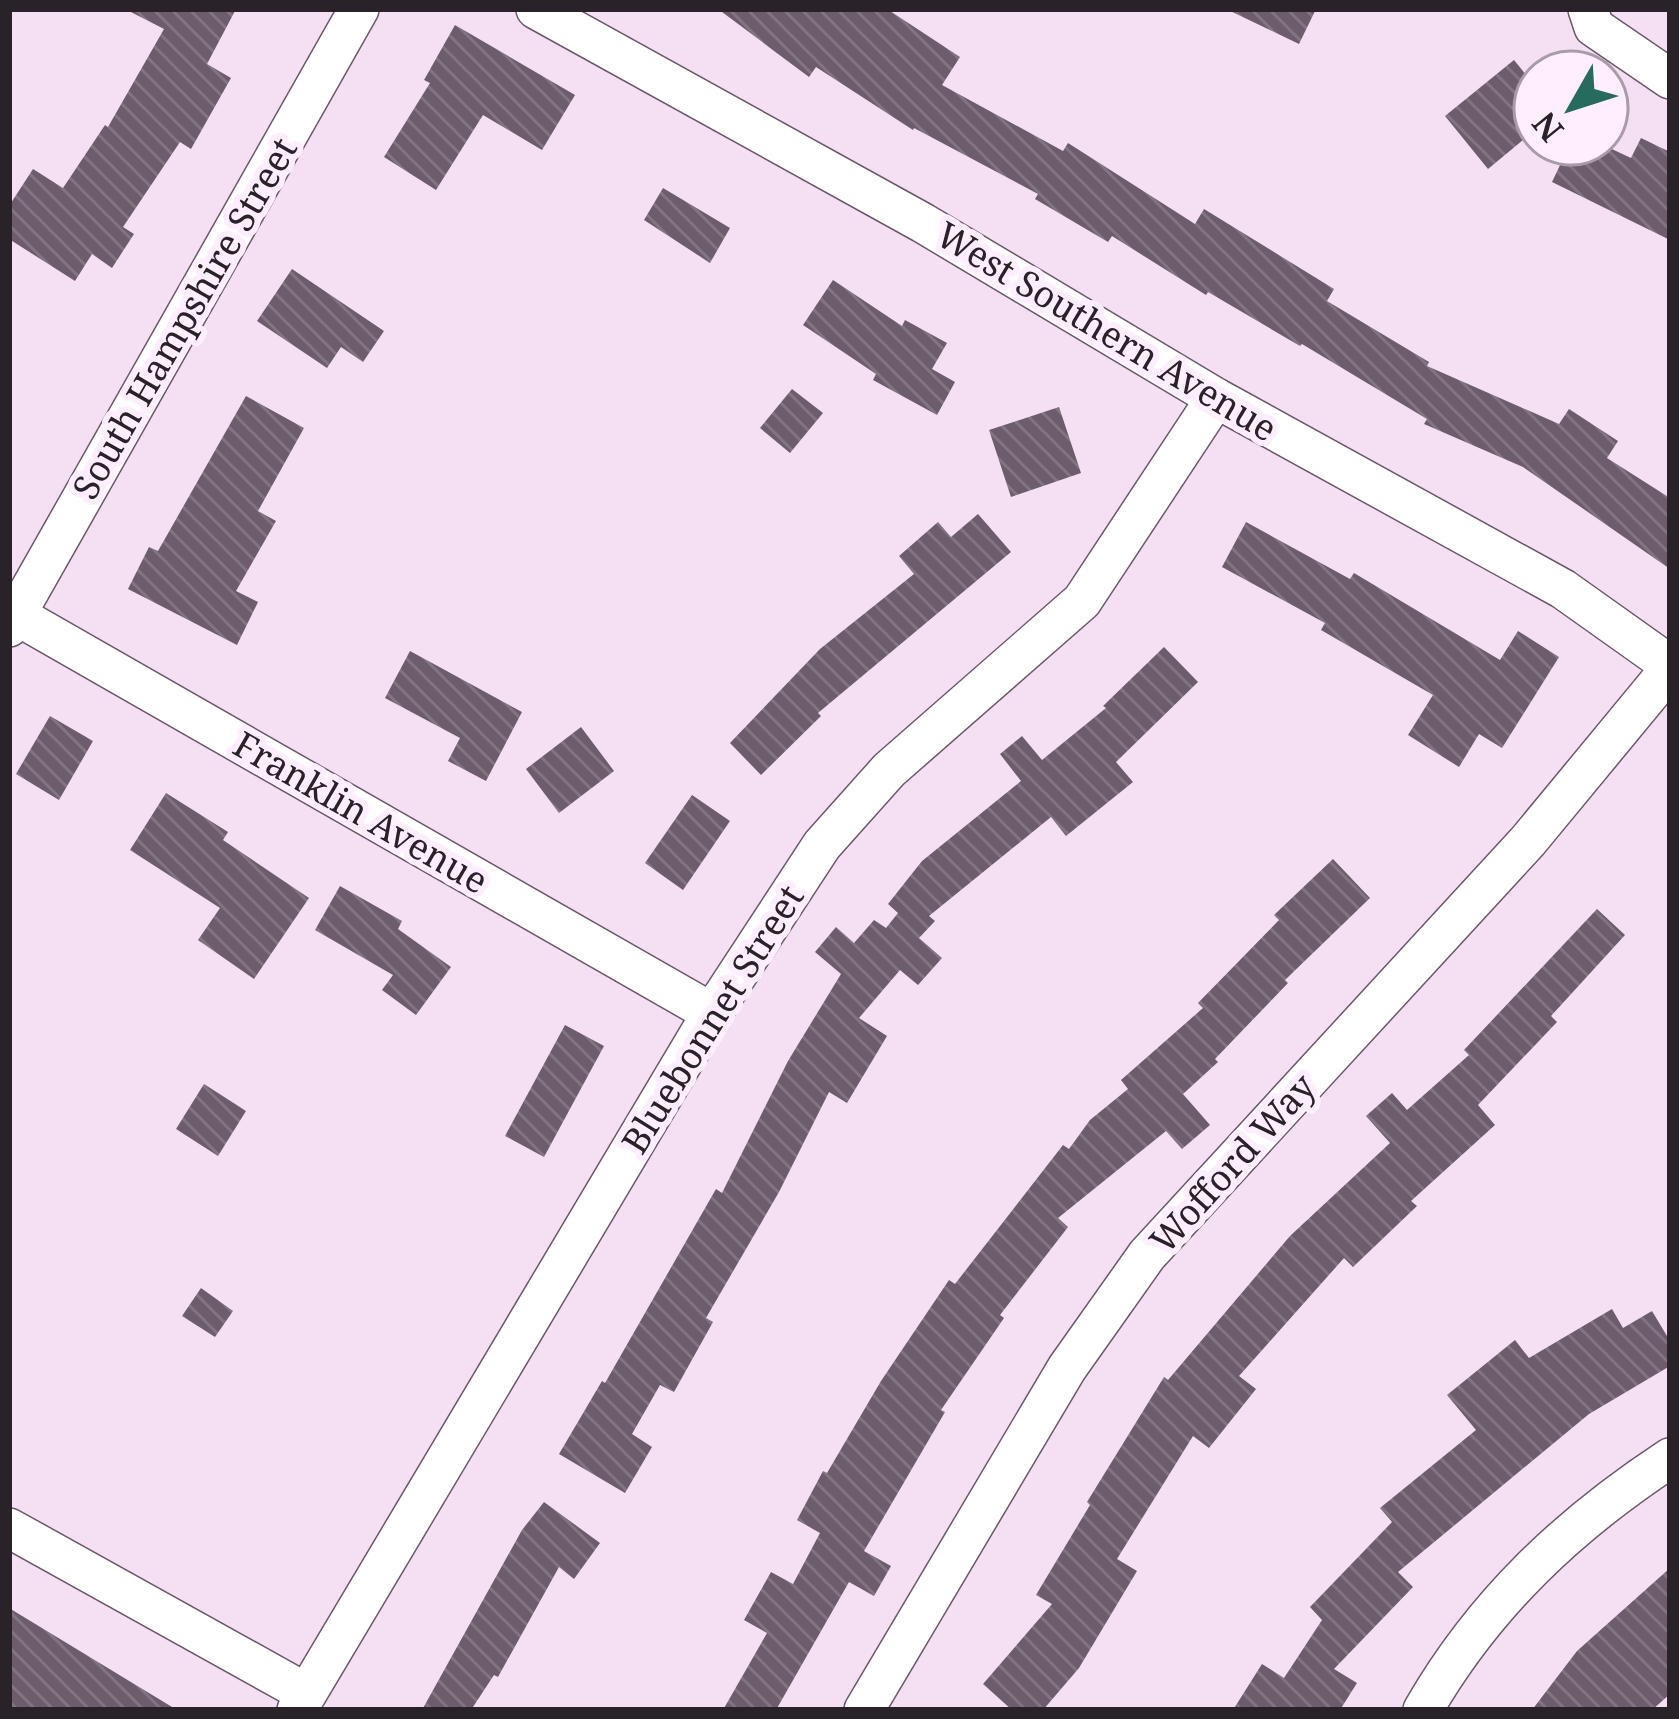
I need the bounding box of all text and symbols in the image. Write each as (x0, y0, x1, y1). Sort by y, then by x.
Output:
north arrow (1511, 48, 1631, 168)
text: N (1522, 103, 1573, 151)
street label: South Hampshire Street (60, 128, 308, 508)
street label: West Southern Avenue (928, 210, 1286, 452)
street label: Franklin Avenue (225, 719, 497, 905)
street label: Bluebonnet Street (610, 875, 814, 1163)
street label: Wofford Way (1138, 1062, 1326, 1263)

